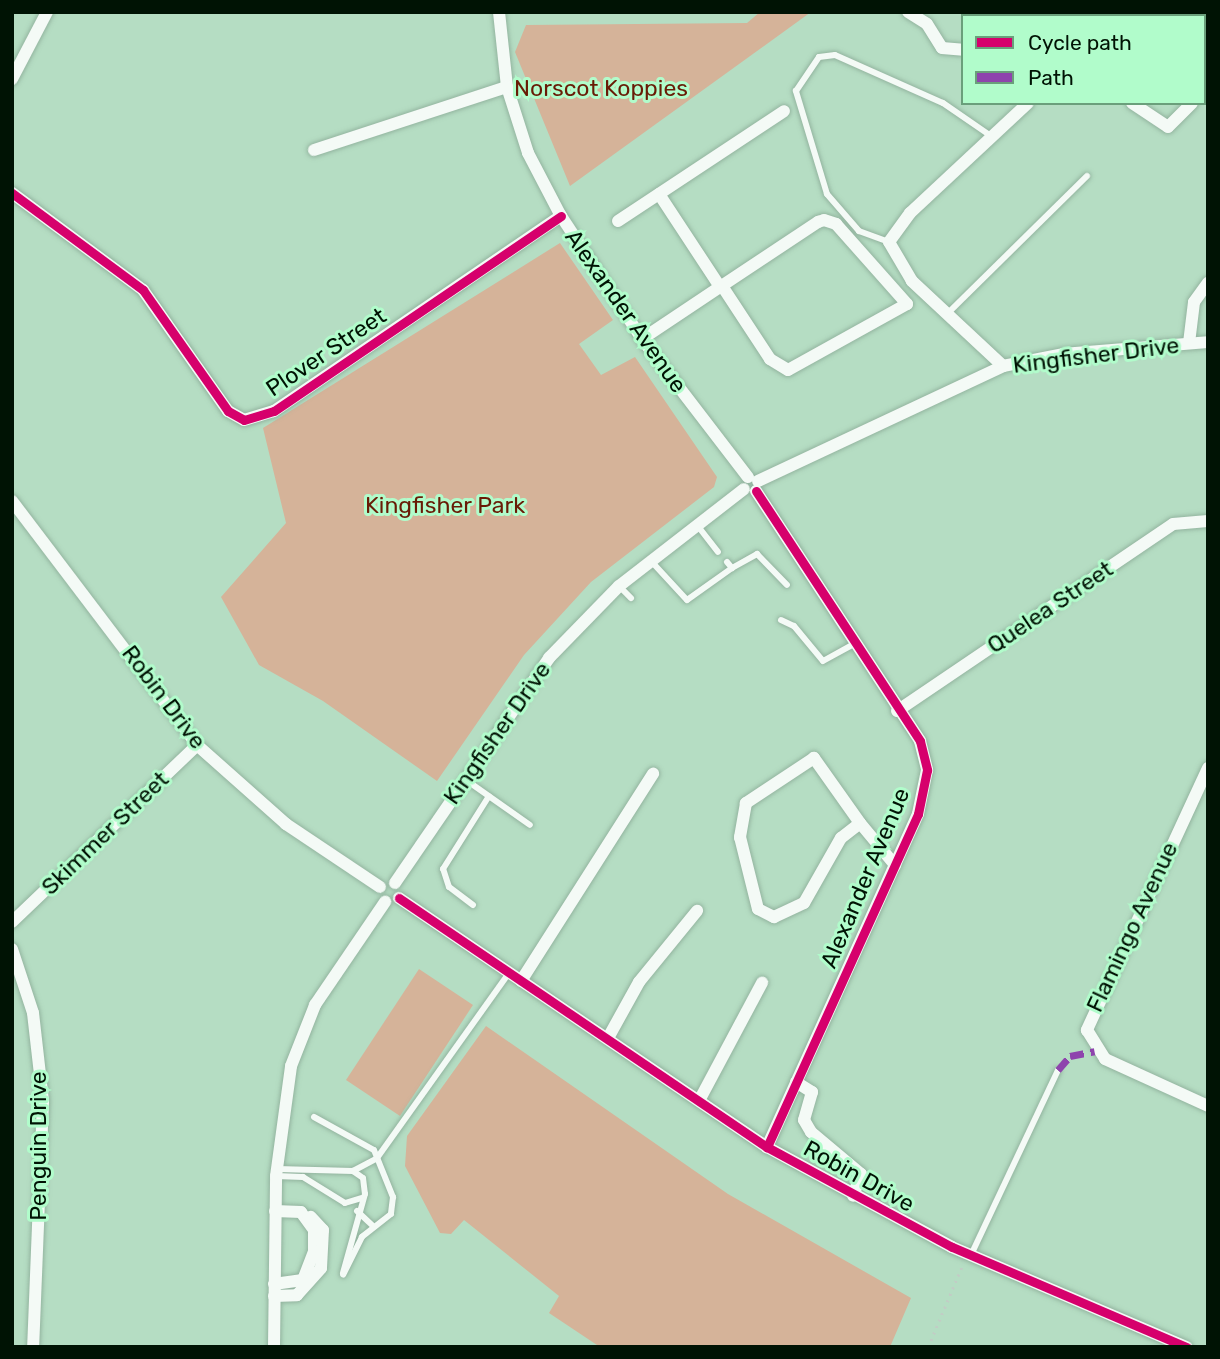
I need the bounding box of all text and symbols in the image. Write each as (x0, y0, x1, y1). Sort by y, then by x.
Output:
legend (961, 14, 1206, 105)
text: Cycle path (1028, 30, 1132, 55)
text: Path (1028, 65, 1074, 90)
park label: Norscot Koppies (514, 74, 688, 102)
street label: Alexander Avenue (559, 224, 693, 398)
street label: Plover Street (261, 302, 391, 402)
street label: Kingfisher Drive (1011, 331, 1181, 379)
park label: Kingfisher Park (365, 491, 525, 519)
street label: Quelea Street (982, 555, 1118, 659)
street label: Robin Drive (116, 640, 212, 754)
street label: Kingfisher Drive (438, 656, 556, 810)
street label: Skimmer Street (36, 765, 174, 901)
street label: Alexander Avenue (814, 783, 916, 973)
street label: Flamingo Avenue (1080, 837, 1184, 1017)
street label: Penguin Drive (24, 1071, 52, 1221)
street label: Robin Drive (799, 1134, 919, 1218)

